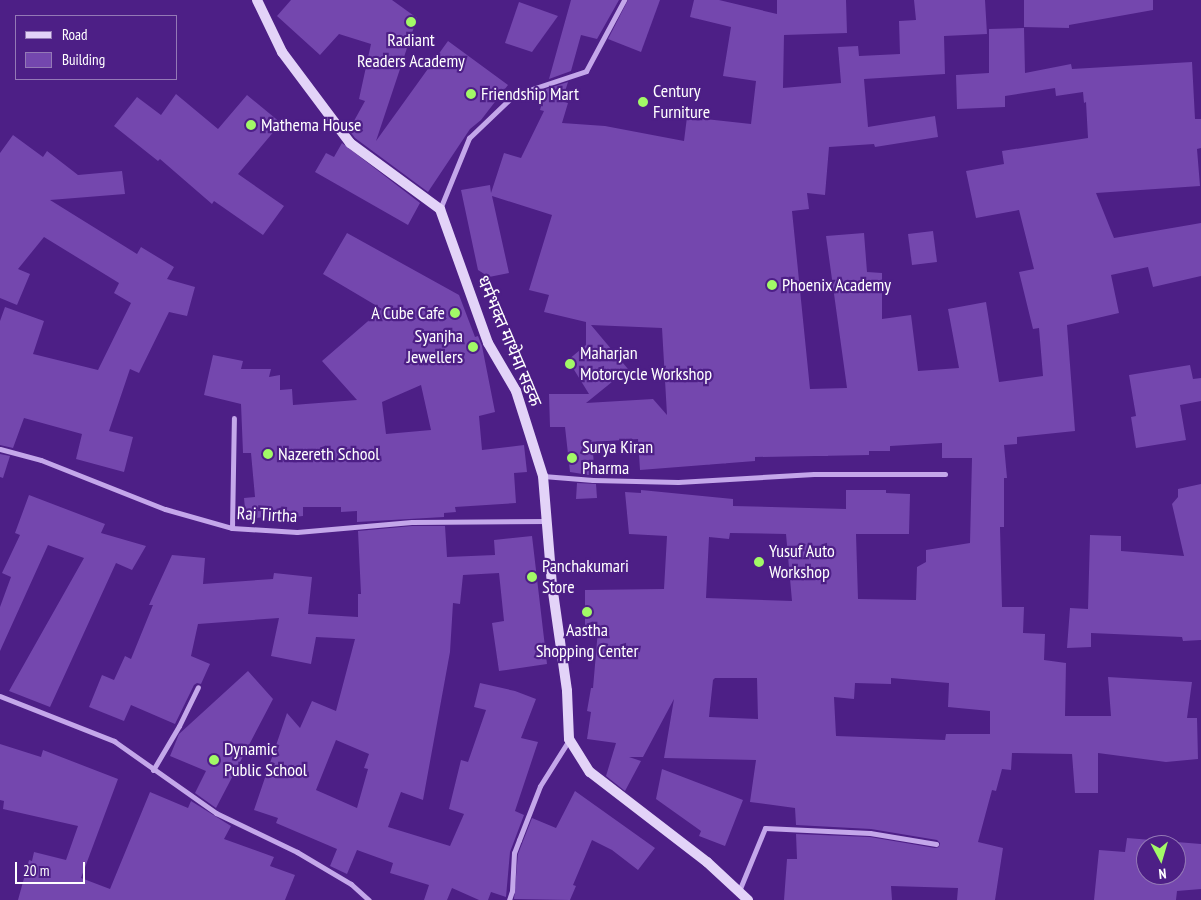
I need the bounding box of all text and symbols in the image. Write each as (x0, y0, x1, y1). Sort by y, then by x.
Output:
legend (15, 15, 178, 80)
marker: Radiant Readers Academy (405, 16, 417, 28)
text: Road (62, 25, 88, 44)
place label: Radiant Readers Academy (357, 30, 465, 72)
text: Building (62, 50, 105, 69)
place label: Century Furniture (653, 81, 710, 124)
place label: Friendship Mart (481, 83, 579, 105)
marker: Friendship Mart (465, 88, 477, 100)
marker: Century Furniture (637, 96, 649, 108)
place label: Mathema House (261, 114, 361, 136)
marker: Mathema House (245, 119, 257, 131)
street label: धर्मभक्त माथेमा सडक (472, 272, 546, 410)
place label: Phoenix Academy (782, 274, 892, 296)
marker: Phoenix Academy (766, 279, 778, 291)
place label: A Cube Cafe (371, 302, 445, 324)
marker: A Cube Cafe (449, 307, 461, 319)
place label: Syanjha Jewellers (407, 326, 463, 368)
marker: Syanjha Jewellers (467, 341, 479, 353)
place label: Maharjan Motorcycle Workshop (580, 343, 712, 386)
marker: Maharjan Motorcycle Workshop (564, 358, 576, 370)
place label: Surya Kiran Pharma (582, 437, 653, 479)
place label: Nazereth School (278, 443, 379, 465)
marker: Nazereth School (262, 448, 274, 460)
marker: Surya Kiran Pharma (566, 452, 578, 464)
street label: Raj Tirtha (236, 503, 298, 527)
place label: Yusuf Auto Workshop (769, 541, 835, 584)
place label: Panchakumari Store (542, 556, 629, 598)
marker: Yusuf Auto Workshop (753, 556, 765, 568)
marker: Panchakumari Store (526, 571, 538, 583)
marker: Aastha Shopping Center (581, 606, 593, 618)
place label: Aastha Shopping Center (536, 620, 638, 662)
place label: Dynamic Public School (224, 739, 307, 782)
marker: Dynamic Public School (208, 754, 220, 766)
north arrow (1136, 835, 1186, 885)
scale bar (18, 852, 88, 884)
text: 20 m (23, 861, 49, 880)
text: N (1158, 865, 1167, 883)

